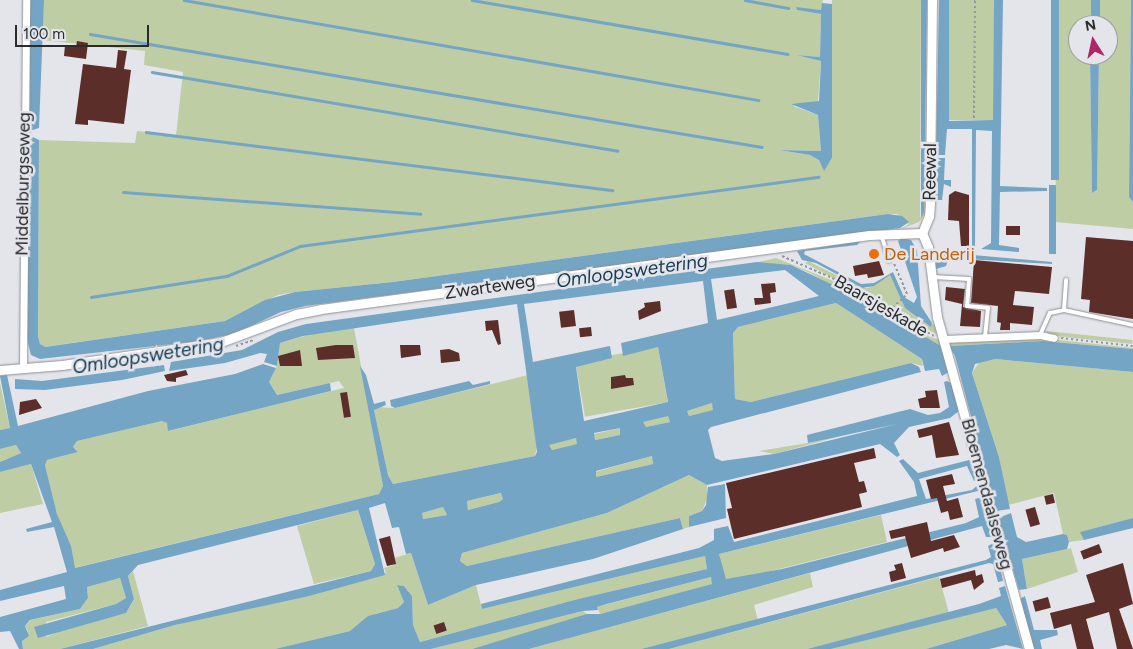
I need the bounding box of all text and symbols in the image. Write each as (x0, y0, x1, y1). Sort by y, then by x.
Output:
scale bar (18, 15, 151, 47)
north arrow (1068, 15, 1118, 65)
text: N (1084, 16, 1097, 35)
text: 100 m (23, 25, 65, 43)
street label: Middelburgseweg (11, 112, 35, 256)
street label: Reewal (919, 143, 941, 201)
place label: De Landerij (884, 243, 975, 265)
marker: De Landerij (868, 248, 880, 260)
water label: Omloopswetering (555, 249, 709, 293)
street label: Zwarteweg (443, 270, 537, 304)
street label: Baarsjeskade (830, 270, 932, 342)
water label: Omloopswetering (71, 333, 225, 379)
street label: Bloemendaalseweg (956, 416, 1018, 572)

